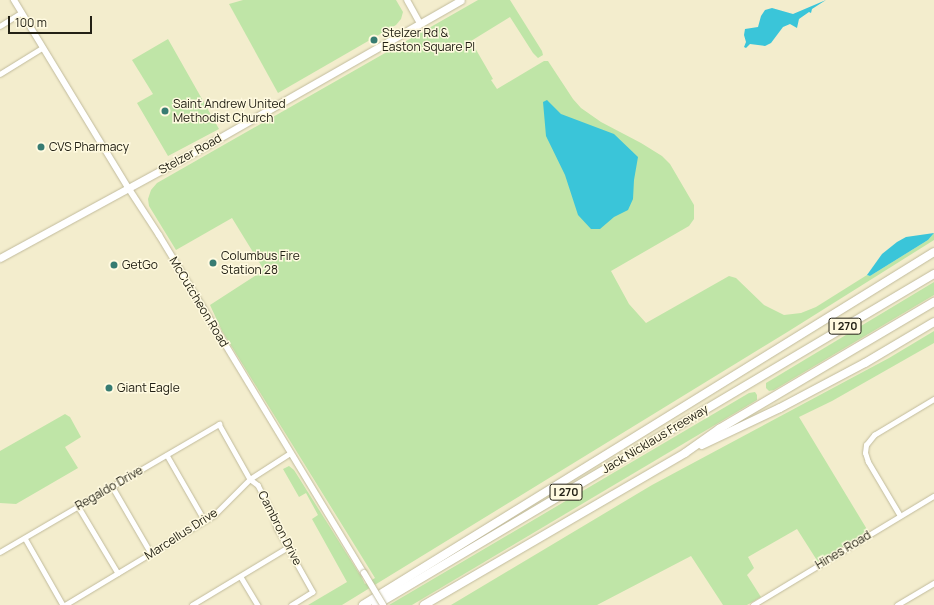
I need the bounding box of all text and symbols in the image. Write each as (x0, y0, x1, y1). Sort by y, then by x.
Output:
scale bar (10, 8, 94, 34)
text: 100 m (15, 14, 47, 31)
place label: Stelzer Rd & Easton Square Pl (382, 26, 475, 54)
marker: Stelzer Rd & Easton Square Pl (369, 35, 379, 45)
place label: Saint Andrew United Methodist Church (173, 97, 286, 125)
marker: Saint Andrew United Methodist Church (160, 106, 170, 116)
street label: Stelzer Road (156, 131, 224, 177)
place label: CVS Pharmacy (49, 140, 129, 154)
marker: CVS Pharmacy (36, 142, 46, 152)
place label: Columbus Fire Station 28 (221, 249, 300, 277)
street label: McCutcheon Road (166, 254, 232, 350)
place label: GetGo (122, 258, 158, 272)
marker: Columbus Fire Station 28 (208, 258, 218, 268)
marker: GetGo (109, 260, 119, 270)
road number: I 270 (828, 317, 862, 335)
place label: Giant Eagle (117, 381, 180, 395)
marker: Giant Eagle (104, 383, 114, 393)
street label: Jack Nicklaus Freeway (599, 402, 711, 476)
street label: Regaldo Drive (73, 463, 145, 513)
road number: I 270 (549, 483, 583, 501)
street label: Cambron Drive (255, 488, 305, 568)
street label: Marcellus Drive (142, 505, 220, 563)
street label: Hines Road (813, 528, 873, 572)

